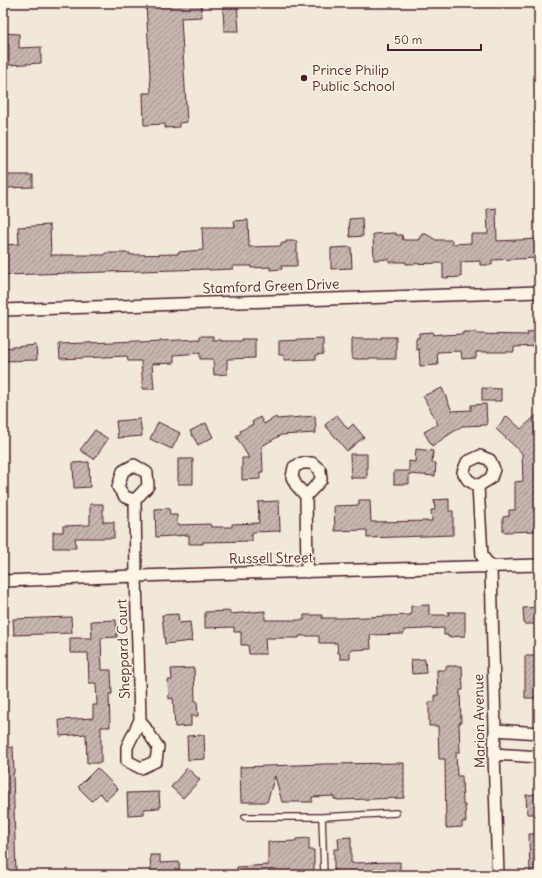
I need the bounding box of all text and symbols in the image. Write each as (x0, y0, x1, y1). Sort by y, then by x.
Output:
scale bar (388, 26, 481, 52)
text: 50 m (394, 32, 423, 47)
place label: Prince Philip Public School (312, 61, 395, 95)
marker: Prince Philip Public School (299, 73, 309, 83)
street label: Stamford Green Drive (202, 275, 340, 297)
street label: Russell Street (229, 548, 314, 568)
street label: Sheppard Court (112, 598, 134, 699)
street label: Marion Avenue (469, 674, 489, 768)

